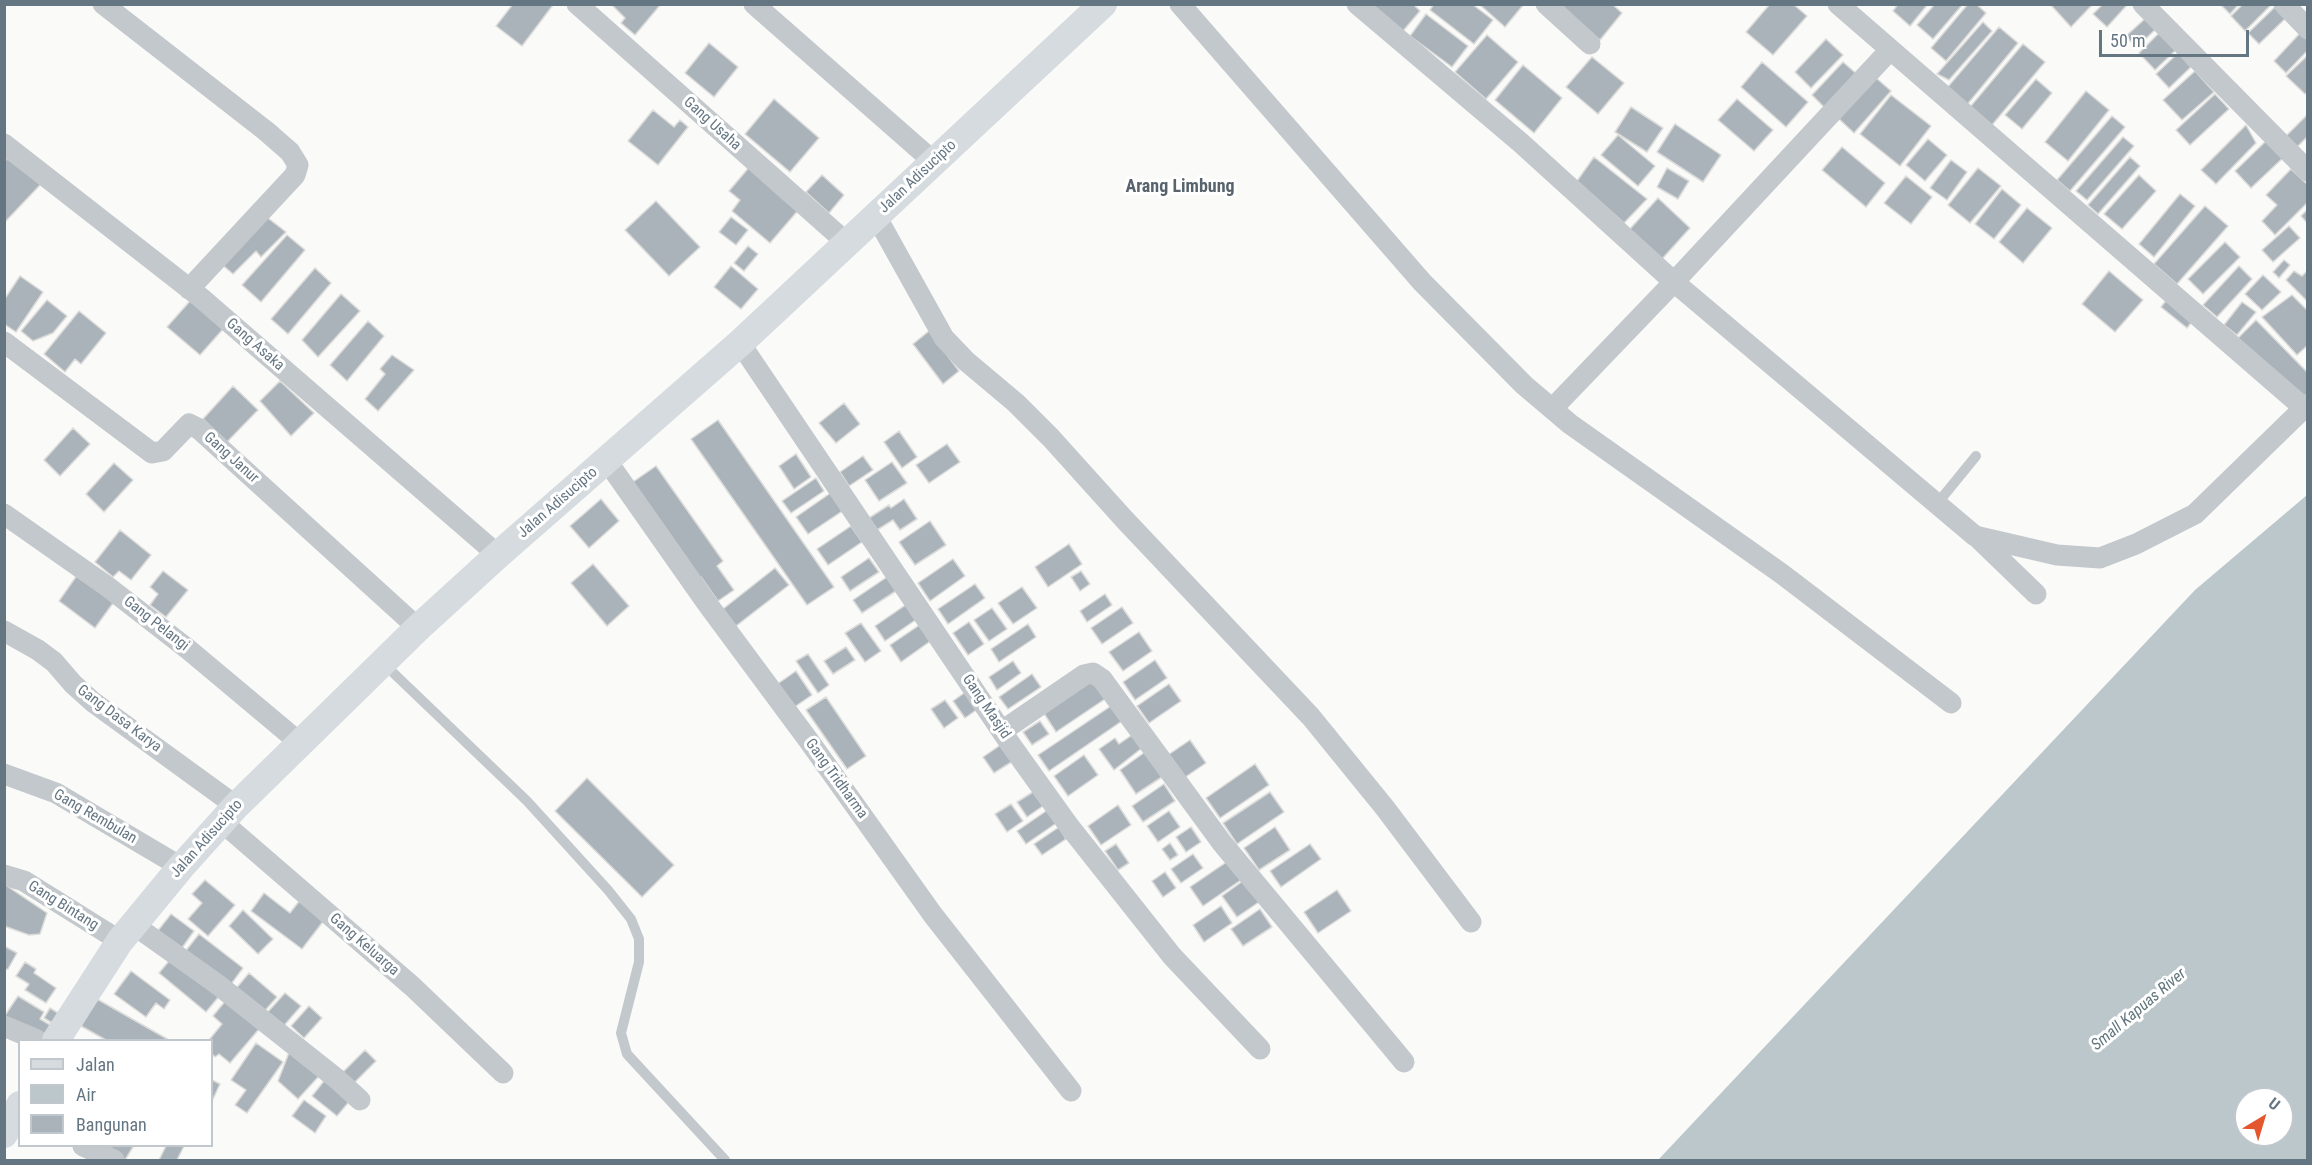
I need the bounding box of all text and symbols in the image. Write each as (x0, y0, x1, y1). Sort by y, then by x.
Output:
scale bar (2102, 18, 2252, 56)
text: 50 m (2110, 30, 2145, 51)
street label: Gang Usaha (680, 94, 744, 154)
street label: Jalan Adisucipto (876, 137, 960, 217)
district label: Arang Limbung (1125, 176, 1235, 198)
street label: Gang Asaka (222, 315, 288, 375)
street label: Gang Janur (200, 429, 262, 487)
street label: Jalan Adisucipto (515, 464, 601, 542)
street label: Gang Pelangi (120, 593, 192, 655)
street label: Gang Masjid (958, 671, 1014, 743)
street label: Gang Dasa Karya (73, 681, 165, 757)
street label: Gang Tridharma (801, 736, 871, 822)
street label: Gang Rembulan (50, 786, 140, 848)
street label: Jalan Adisucipto (167, 796, 247, 882)
street label: Gang Bintang (25, 877, 101, 935)
street label: Gang Keluarga (326, 910, 402, 980)
water label: Small Kapuas River (2088, 965, 2190, 1055)
legend (18, 1039, 213, 1147)
text: Jalan (76, 1054, 115, 1075)
text: Air (76, 1084, 96, 1105)
north arrow (2234, 1087, 2294, 1147)
text: U (2265, 1094, 2284, 1114)
text: Bangunan (76, 1114, 147, 1135)

